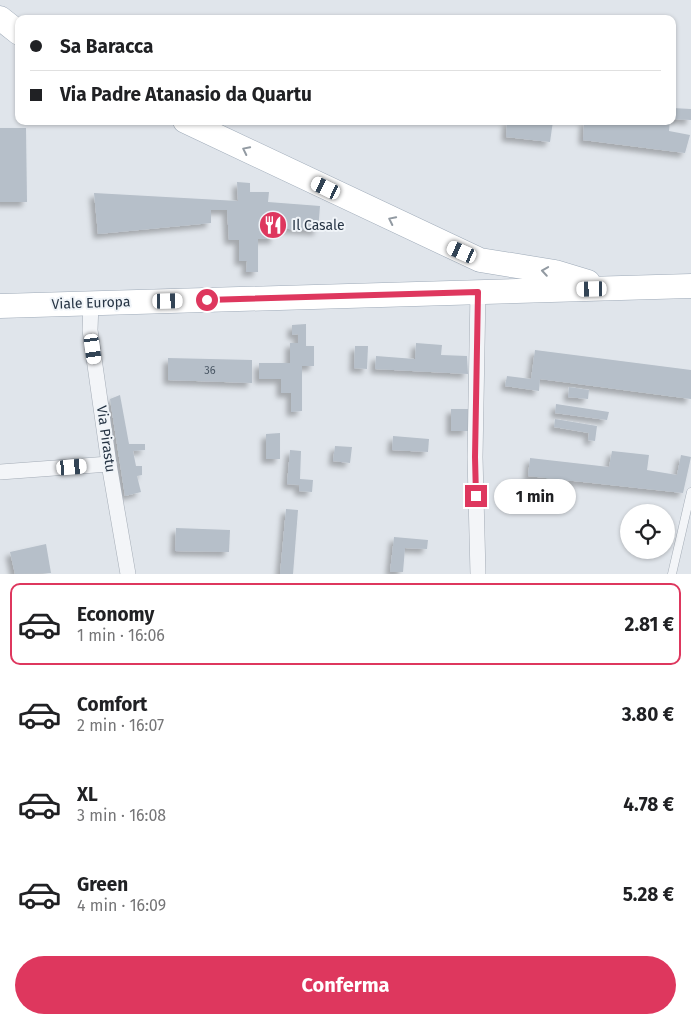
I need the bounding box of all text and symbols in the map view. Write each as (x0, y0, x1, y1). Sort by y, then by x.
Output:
text: Sa Baracca (60, 35, 153, 58)
text: Via Padre Atanasio da Quartu (60, 83, 312, 106)
one-way arrow (242, 146, 251, 156)
car (309, 175, 342, 201)
restaurant icon: Il Casale (258, 210, 288, 240)
one-way arrow (388, 216, 397, 226)
place label: Il Casale (292, 217, 345, 234)
car (445, 239, 478, 265)
one-way arrow (541, 266, 549, 276)
car (576, 281, 607, 297)
route start (196, 289, 218, 311)
street label: Viale Europa (51, 293, 131, 313)
car (152, 293, 183, 309)
car (83, 333, 102, 365)
house number: 36 (204, 364, 216, 377)
street label: Via Pirastu (93, 405, 119, 473)
car (56, 458, 87, 476)
callout: 1 min (494, 478, 576, 514)
route end (465, 485, 487, 507)
text: 1 min (516, 487, 554, 506)
map controls (620, 504, 675, 559)
button: locate (620, 504, 675, 559)
icon: car (17, 602, 62, 647)
text: Economy (77, 603, 154, 626)
text: 2.81 € (625, 613, 674, 636)
text: 1 min · 16:06 (77, 626, 165, 645)
icon: car (17, 692, 62, 737)
text: Comfort (77, 693, 147, 716)
text: 3.80 € (622, 703, 674, 726)
text: 2 min · 16:07 (77, 716, 164, 735)
icon: car (17, 782, 62, 827)
text: XL (77, 783, 98, 806)
text: 4.78 € (623, 793, 674, 816)
text: 3 min · 16:08 (77, 806, 166, 825)
icon: car (17, 872, 62, 917)
text: Green (77, 873, 128, 896)
text: 5.28 € (623, 883, 674, 906)
text: 4 min · 16:09 (77, 896, 166, 915)
button: Conferma (15, 956, 676, 1014)

